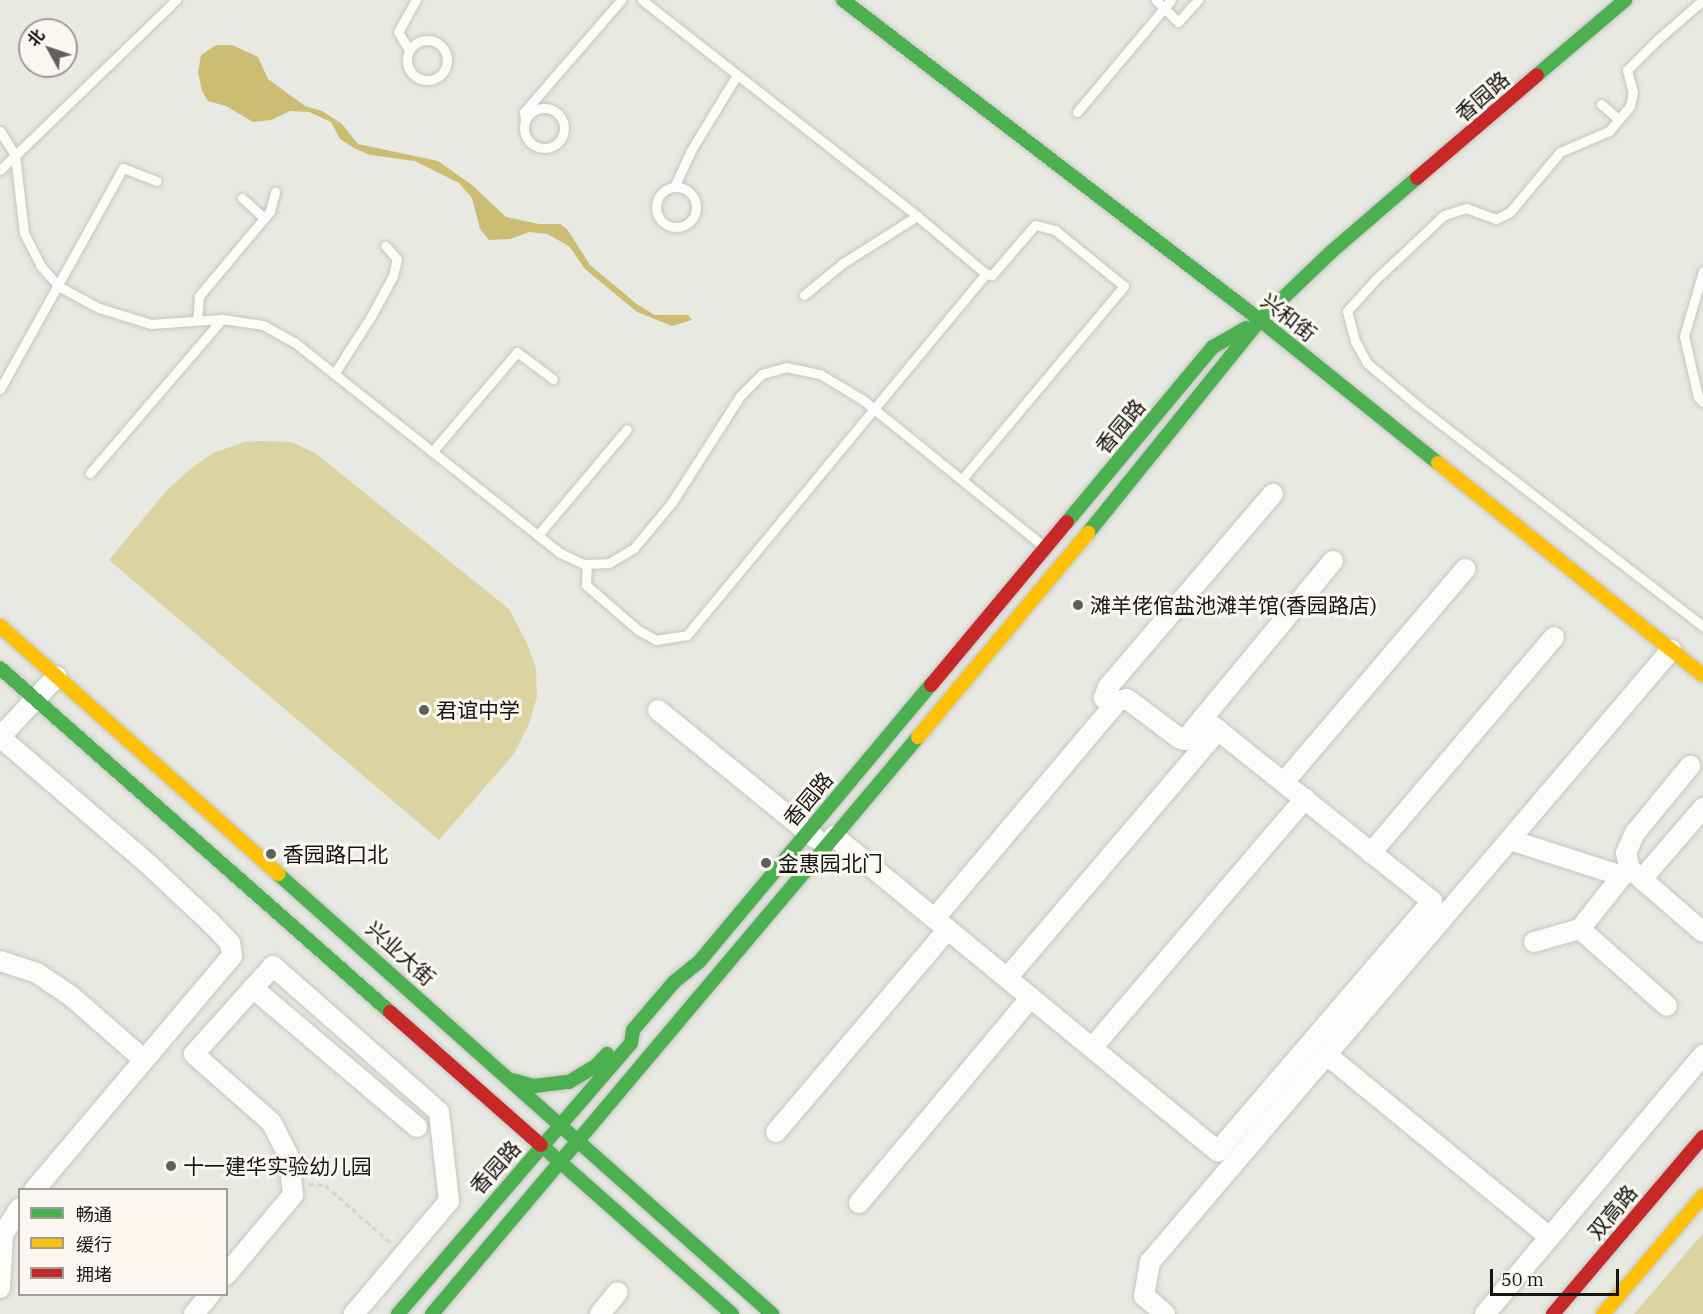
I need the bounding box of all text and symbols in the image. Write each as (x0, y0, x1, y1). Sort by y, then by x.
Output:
north arrow (18, 18, 78, 78)
text: 北 (23, 25, 49, 50)
street label: 香园路 (1450, 66, 1514, 126)
street label: 兴和街 (1256, 288, 1322, 346)
street label: 香园路 (1090, 394, 1150, 458)
place label: 滩羊佬倌盐池滩羊馆(香园路店) (1090, 592, 1377, 618)
marker: 滩羊佬倌盐池滩羊馆(香园路店) (1071, 598, 1085, 612)
place label: 君谊中学 (436, 697, 520, 723)
marker: 君谊中学 (417, 703, 431, 717)
street label: 香园路 (778, 767, 838, 831)
place label: 香园路口北 (283, 841, 388, 867)
marker: 香园路口北 (264, 847, 278, 861)
place label: 金惠园北门 (778, 850, 883, 876)
marker: 金惠园北门 (759, 856, 773, 870)
street label: 兴业大街 (361, 916, 441, 990)
street label: 香园路 (465, 1135, 525, 1199)
place label: 十一建华实验幼儿园 (183, 1153, 372, 1179)
marker: 十一建华实验幼儿园 (164, 1159, 178, 1173)
street label: 双高路 (1582, 1180, 1642, 1244)
legend (18, 1188, 228, 1296)
text: 畅通 (76, 1203, 112, 1226)
text: 缓行 (76, 1233, 112, 1256)
scale bar (1493, 1257, 1622, 1295)
text: 拥堵 (76, 1263, 112, 1286)
text: 50 m (1501, 1268, 1544, 1291)

